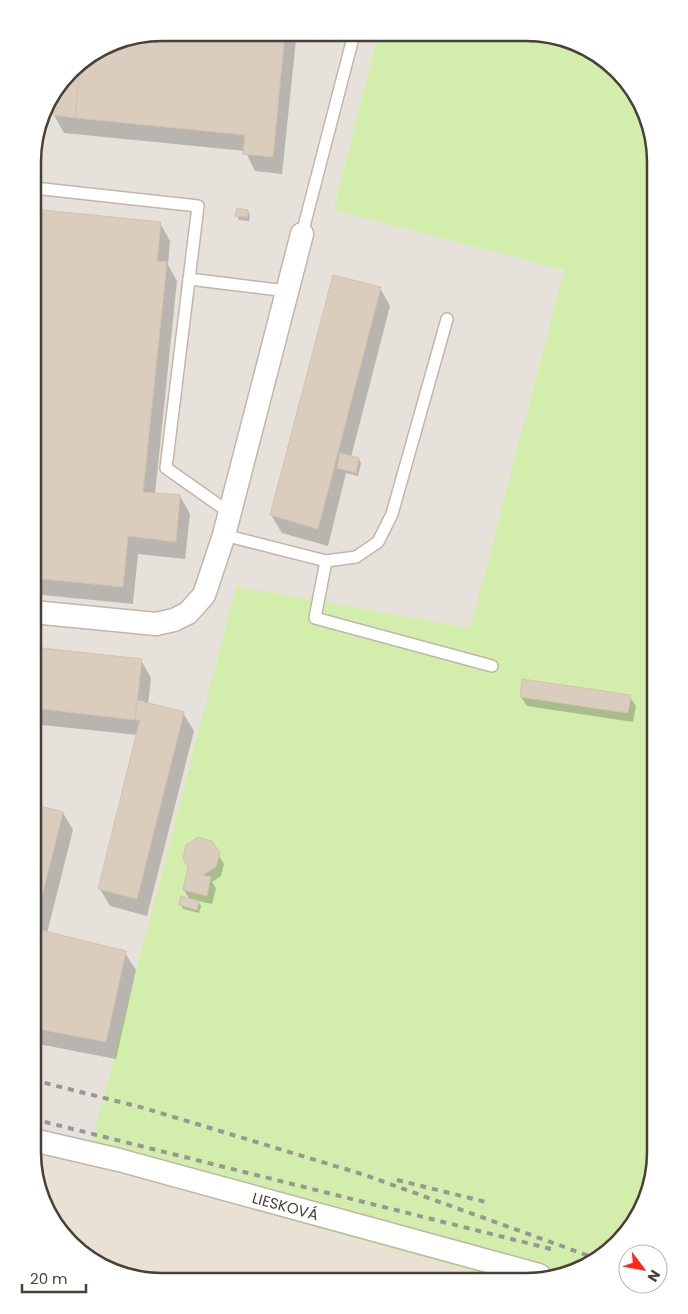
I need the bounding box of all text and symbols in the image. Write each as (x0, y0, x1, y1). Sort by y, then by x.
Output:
street label: LIESKOVÁ (250, 1187, 321, 1225)
north arrow (618, 1244, 668, 1294)
scale bar (22, 1262, 86, 1294)
text: N (643, 1266, 665, 1286)
text: 20 m (30, 1268, 68, 1289)

